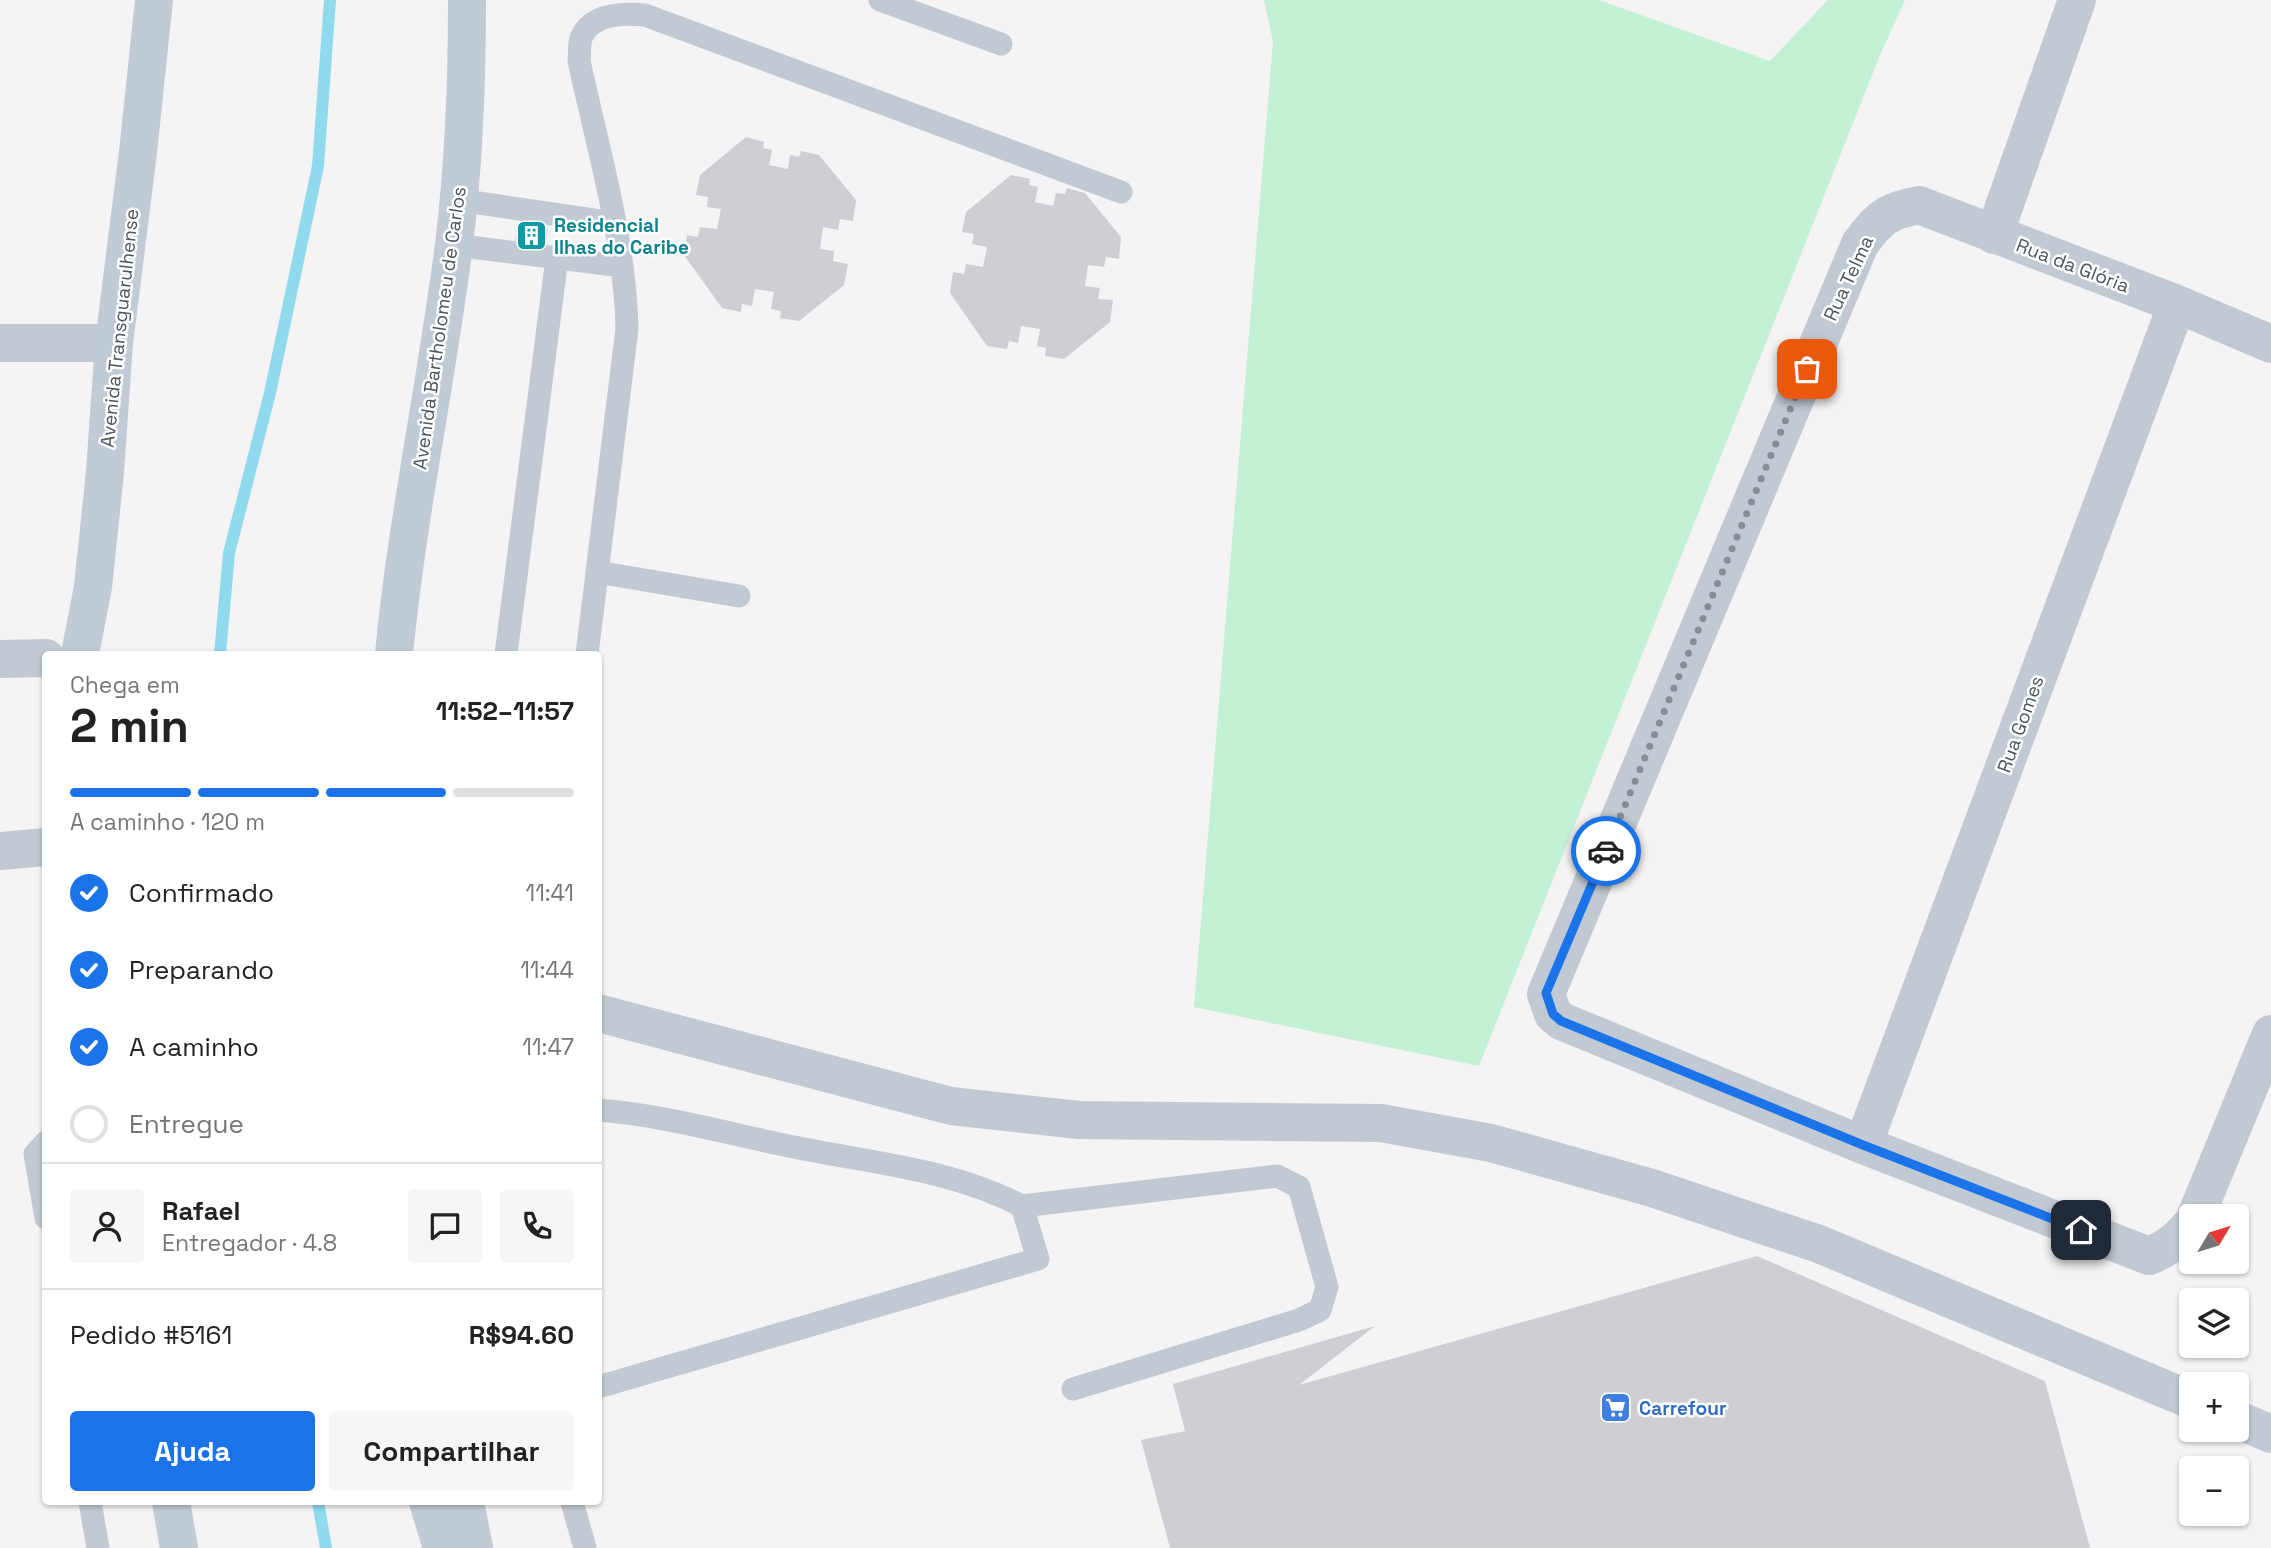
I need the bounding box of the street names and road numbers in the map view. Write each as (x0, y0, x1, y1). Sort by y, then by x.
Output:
street label: Avenida Bartholomeu de Carlos (407, 185, 472, 471)
street label: Avenida Transguarulhense (95, 208, 144, 449)
street label: Rua Telma (1818, 231, 1879, 325)
street label: Rua da Glória (2013, 232, 2133, 299)
street label: Rua Gomes (1991, 672, 2050, 776)

